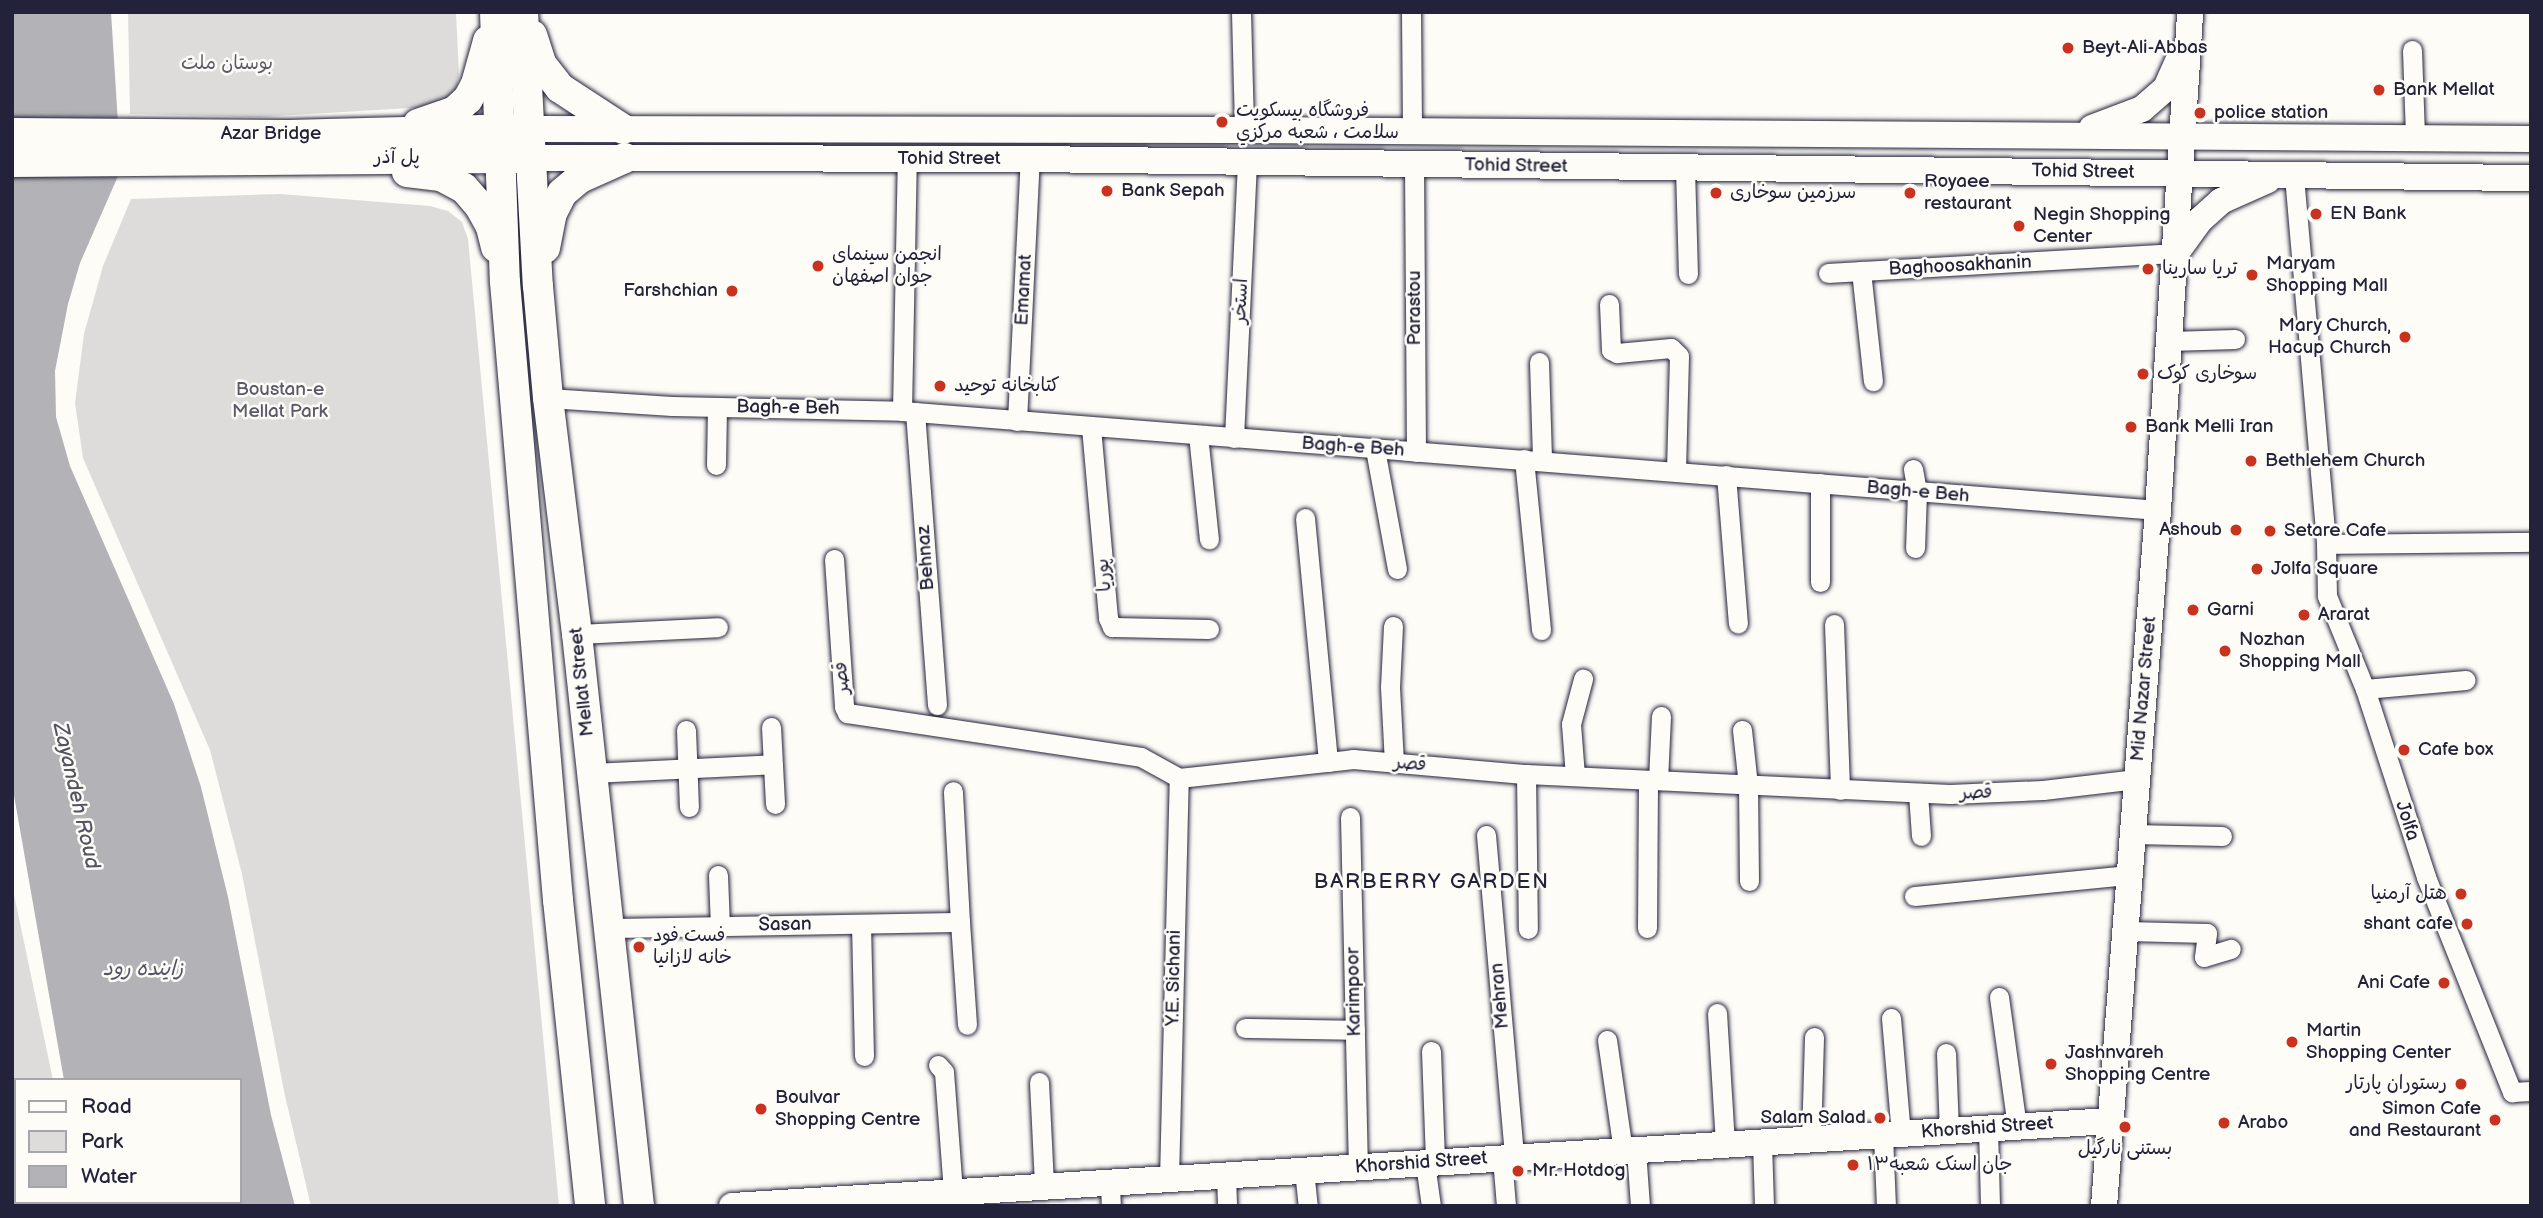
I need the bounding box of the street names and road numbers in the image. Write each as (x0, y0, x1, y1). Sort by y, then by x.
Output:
street label: Azar Bridge (221, 123, 321, 145)
street label: پل آذر (374, 147, 420, 169)
street label: Tohid Street (897, 148, 1001, 170)
street label: Tohid Street (1464, 154, 1568, 178)
street label: Tohid Street (2031, 160, 2135, 184)
street label: Baghoosakhanin (1888, 251, 2032, 281)
street label: Emamat (1011, 254, 1037, 326)
street label: Parastou (1404, 270, 1426, 346)
street label: استخر (1228, 278, 1254, 324)
street label: Bagh-e Beh (736, 396, 840, 420)
street label: Bagh-e Beh (1301, 432, 1405, 462)
street label: Bagh-e Beh (1866, 476, 1970, 508)
street label: Behnaz (912, 525, 940, 591)
street label: پوریا (1091, 557, 1117, 593)
street label: Mid Nazar Street (2126, 615, 2162, 763)
street label: Mellat Street (565, 626, 599, 738)
street label: قصر (829, 661, 855, 695)
street label: قصر (1393, 751, 1427, 777)
street label: قصر (1959, 781, 1993, 805)
street label: Jolfa (2390, 798, 2424, 844)
street label: Sasan (758, 913, 812, 937)
street label: Y.E. Sichani (1162, 930, 1186, 1026)
street label: Karimpoor (1342, 947, 1366, 1037)
street label: Mehran (1486, 962, 1514, 1030)
street label: Khorshid Street (1920, 1112, 2054, 1144)
street label: Khorshid Street (1354, 1147, 1488, 1179)

